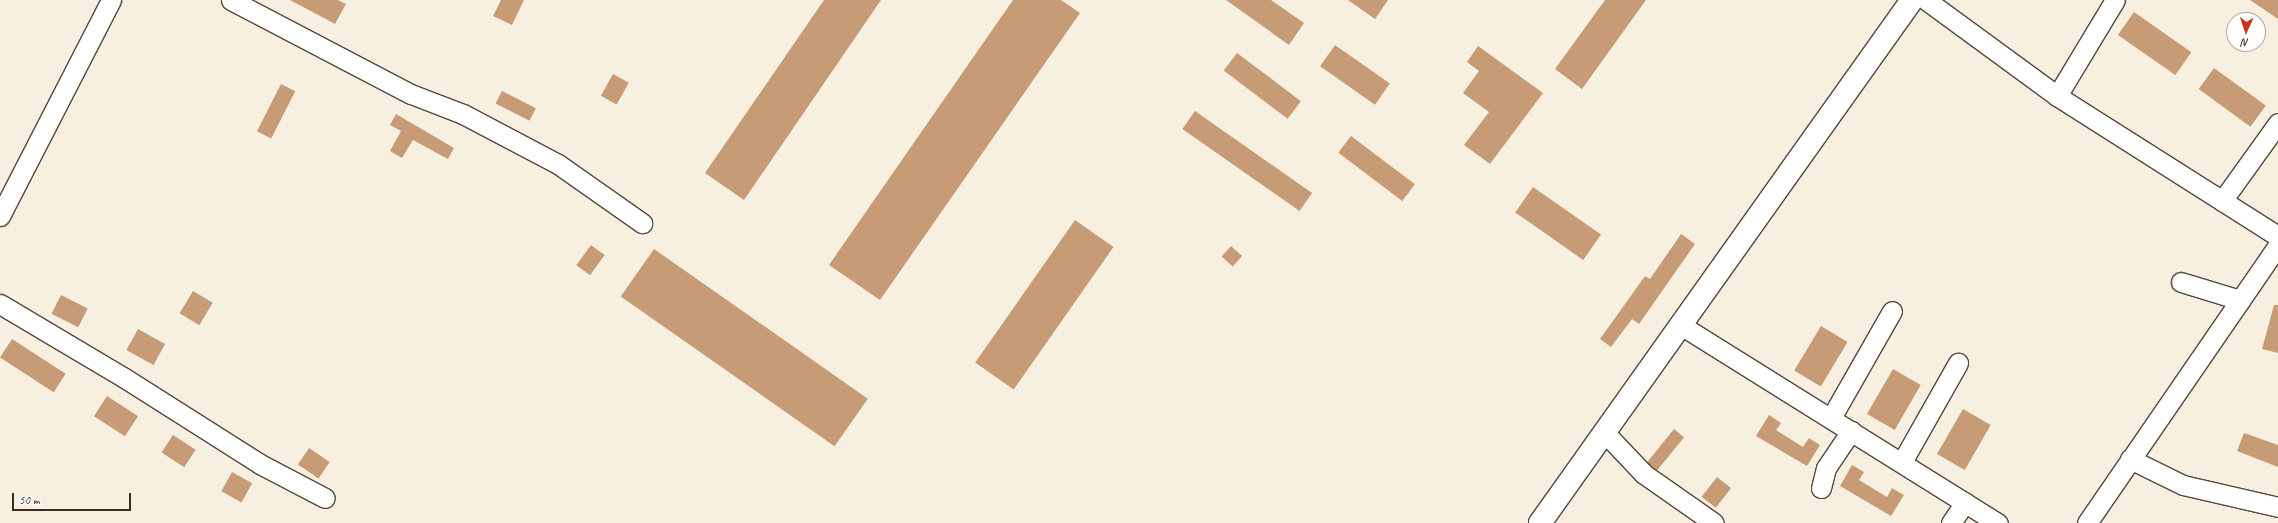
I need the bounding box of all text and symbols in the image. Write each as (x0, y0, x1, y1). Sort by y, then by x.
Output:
north arrow (2226, 12, 2266, 52)
text: N (2242, 36, 2249, 50)
scale bar (14, 485, 133, 511)
text: 50 m (19, 492, 39, 508)

